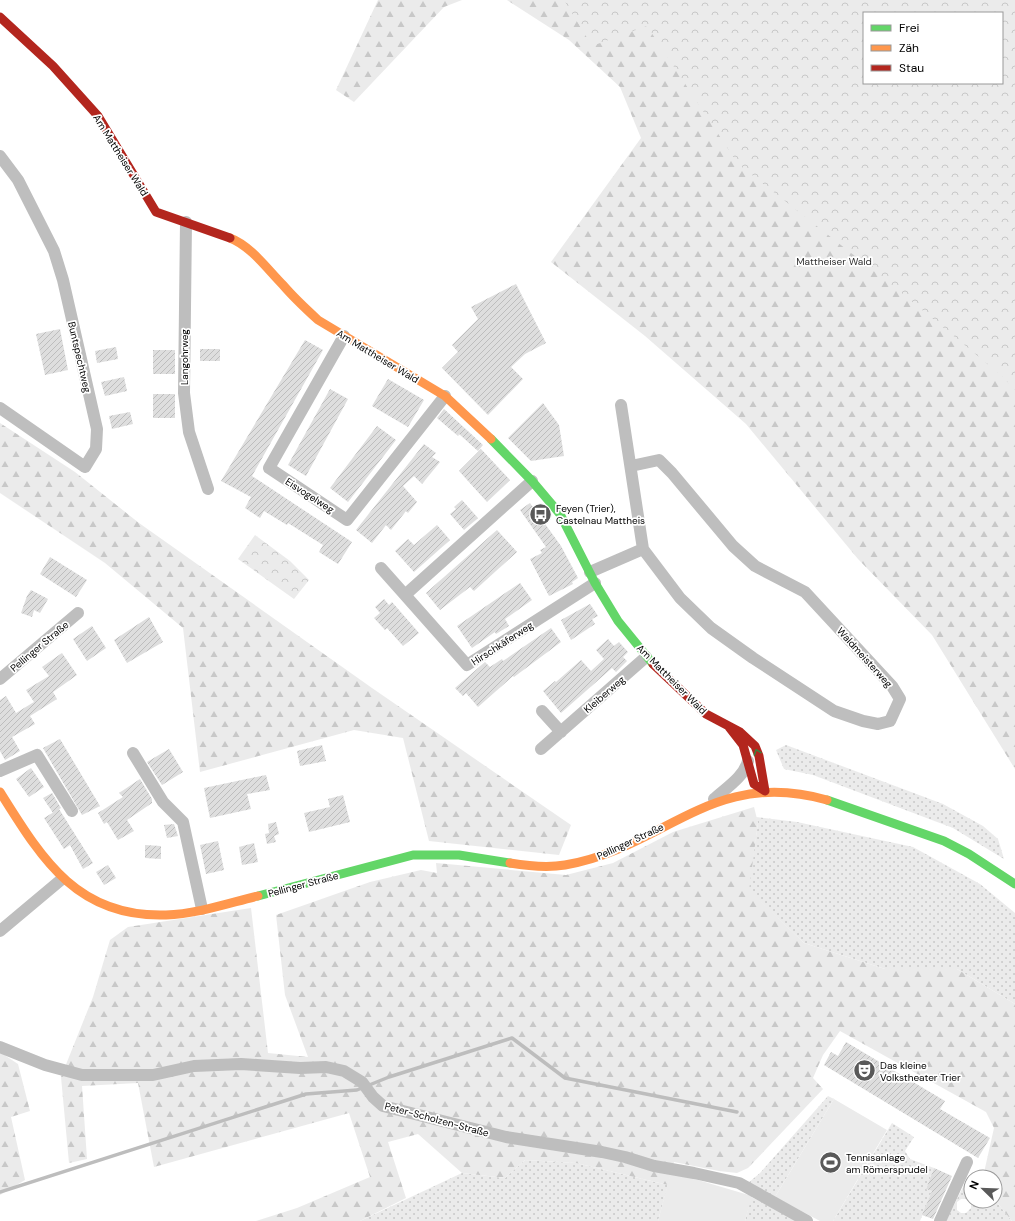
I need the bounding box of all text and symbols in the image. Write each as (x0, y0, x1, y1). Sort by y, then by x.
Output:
legend (863, 12, 1003, 84)
text: Frei (899, 20, 919, 36)
text: Zäh (899, 40, 919, 56)
text: Stau (899, 60, 924, 76)
street label: Am Mattheiser Wald (90, 112, 151, 198)
park label: Mattheiser Wald (796, 255, 872, 268)
street label: Buntspechtweg (65, 320, 94, 394)
street label: Am Mattheiser Wald (334, 327, 421, 386)
street label: Langohrweg (178, 329, 191, 385)
street label: Eisvogelweg (283, 475, 337, 516)
bus stop icon: Feyen (Trier), Castelnau Mattheis (528, 501, 554, 527)
place label: Feyen (Trier), Castelnau Mattheis (556, 502, 645, 527)
street label: Pellinger Straße (7, 618, 71, 675)
street label: Hirschkäferweg (469, 618, 536, 668)
street label: Waldmeisterweg (834, 624, 895, 691)
street label: Am Mattheiser Wald (634, 642, 709, 717)
street label: Kleiberweg (581, 673, 628, 716)
one-way arrow (754, 749, 762, 756)
street label: Pellinger Straße (595, 820, 666, 863)
street label: Pellinger Straße (267, 869, 340, 900)
theatre icon: Das kleine Volkstheater Trier (851, 1058, 877, 1084)
place label: Das kleine Volkstheater Trier (880, 1059, 961, 1084)
street label: Peter-Scholzen-Straße (383, 1099, 491, 1140)
sports icon: Tennisanlage am Römersprudel (818, 1150, 844, 1176)
place label: Tennisanlage am Römersprudel (846, 1151, 928, 1176)
north arrow (963, 1169, 1003, 1209)
text: N (966, 1179, 982, 1192)

